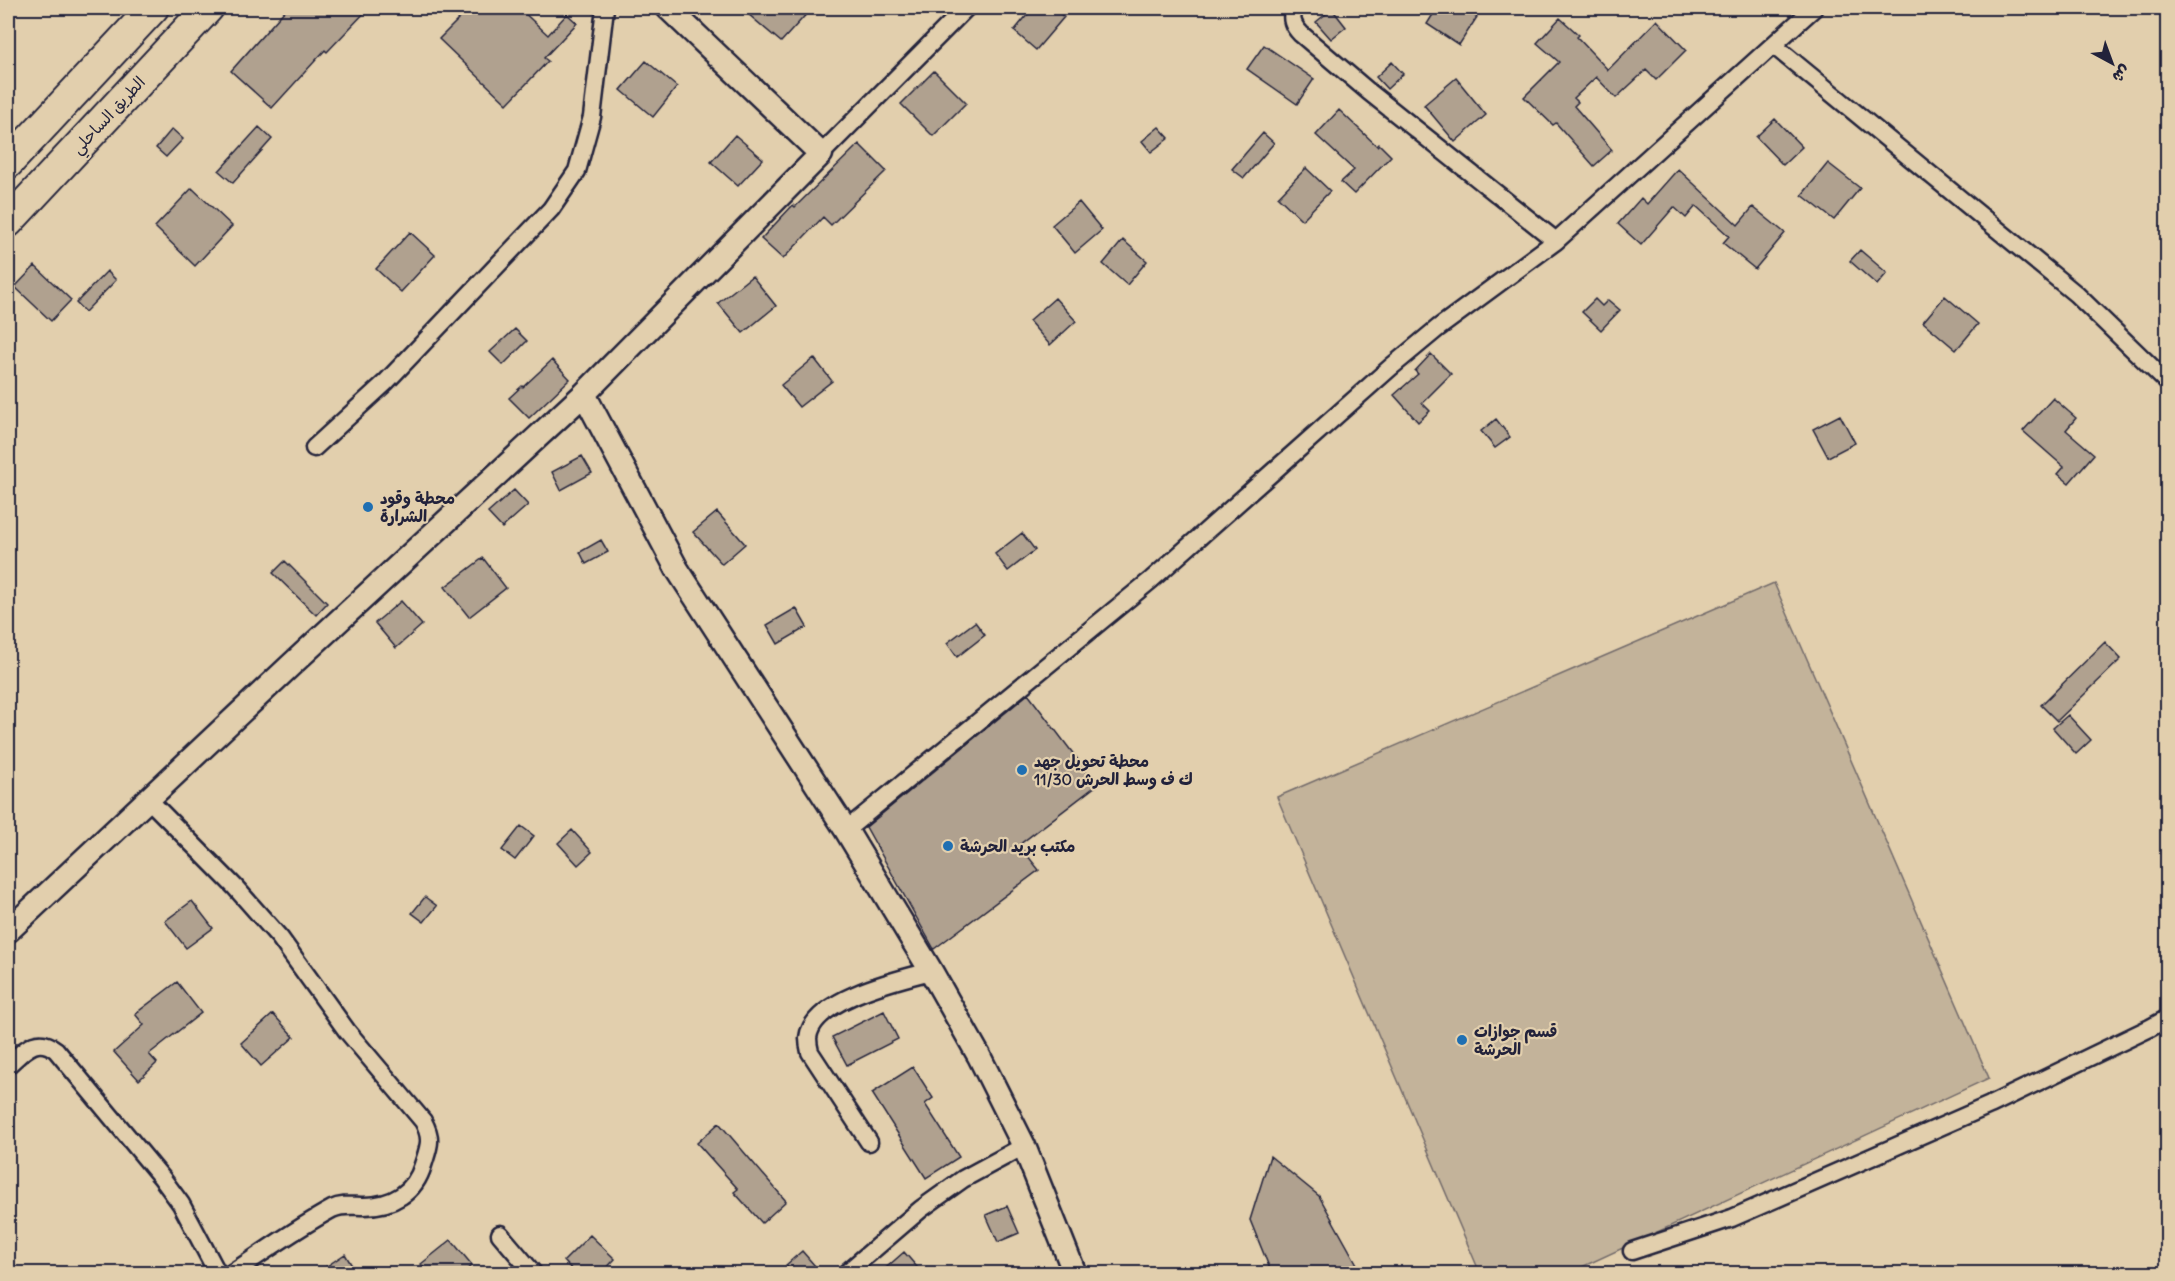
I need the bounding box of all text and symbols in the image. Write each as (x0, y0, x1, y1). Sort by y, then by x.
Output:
north arrow (2082, 33, 2142, 93)
text: ش (2109, 61, 2135, 88)
street label: الطريق الساحلي (67, 72, 153, 161)
place label: محطة وقود الشرارة (380, 488, 455, 526)
marker: محطة وقود الشرارة (361, 500, 375, 514)
place label: محطة تحويل جهد 11/30 ك ف وسط الحرش (1034, 751, 1193, 790)
marker: محطة تحويل جهد 11/30 ك ف وسط الحرش (1015, 763, 1029, 777)
place label: مكتب بريد الحرشة (960, 836, 1075, 856)
marker: مكتب بريد الحرشة (941, 839, 955, 853)
place label: قسم جوازات الحرشة (1474, 1021, 1557, 1059)
marker: قسم جوازات الحرشة (1455, 1033, 1469, 1047)

